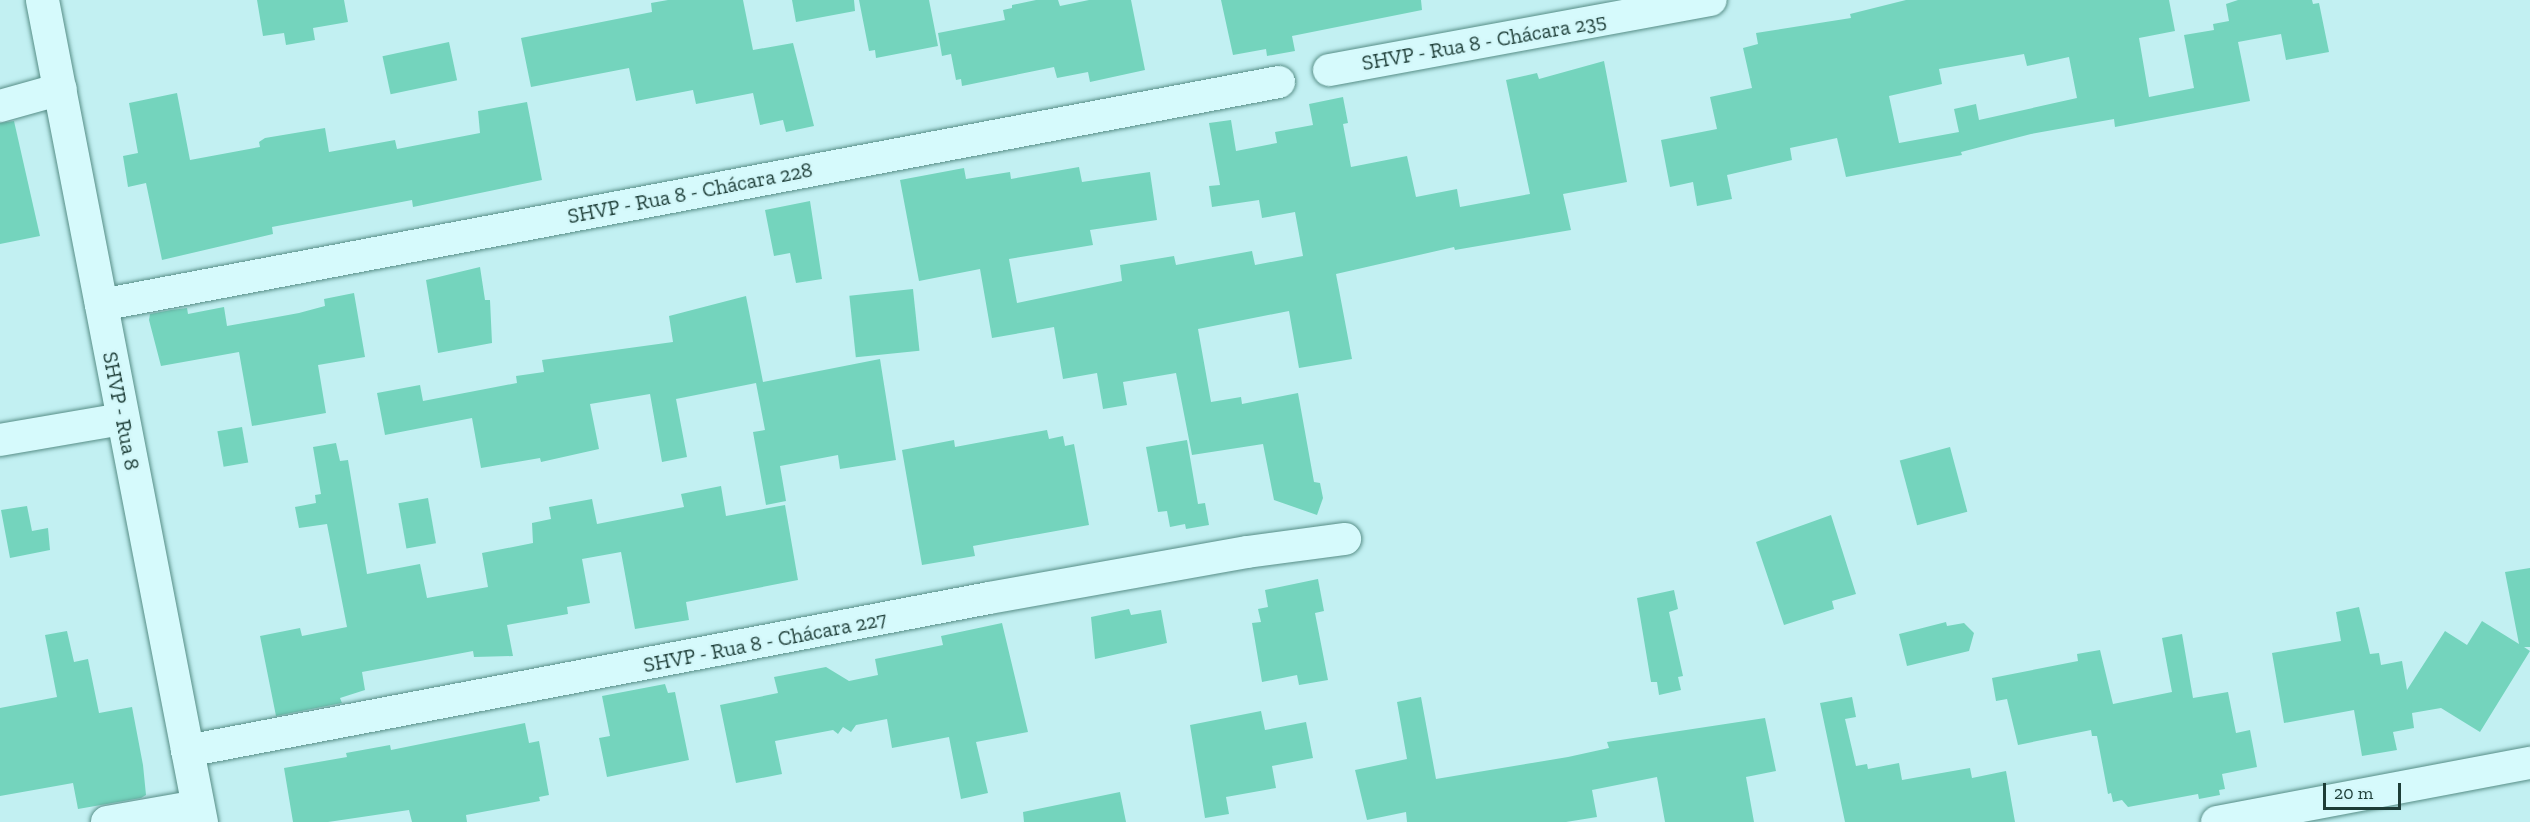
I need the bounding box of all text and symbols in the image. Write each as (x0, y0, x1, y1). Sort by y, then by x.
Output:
street label: SHVP - Rua 8 - Chácara 235 (1360, 8, 1608, 76)
street label: SHVP - Rua 8 - Chácara 228 (565, 157, 815, 229)
street label: SHVP - Rua 8 (97, 349, 145, 473)
street label: SHVP - Rua 8 - Chácara 227 (641, 606, 889, 678)
scale bar (2326, 771, 2404, 809)
text: 20 m (2334, 782, 2373, 804)

